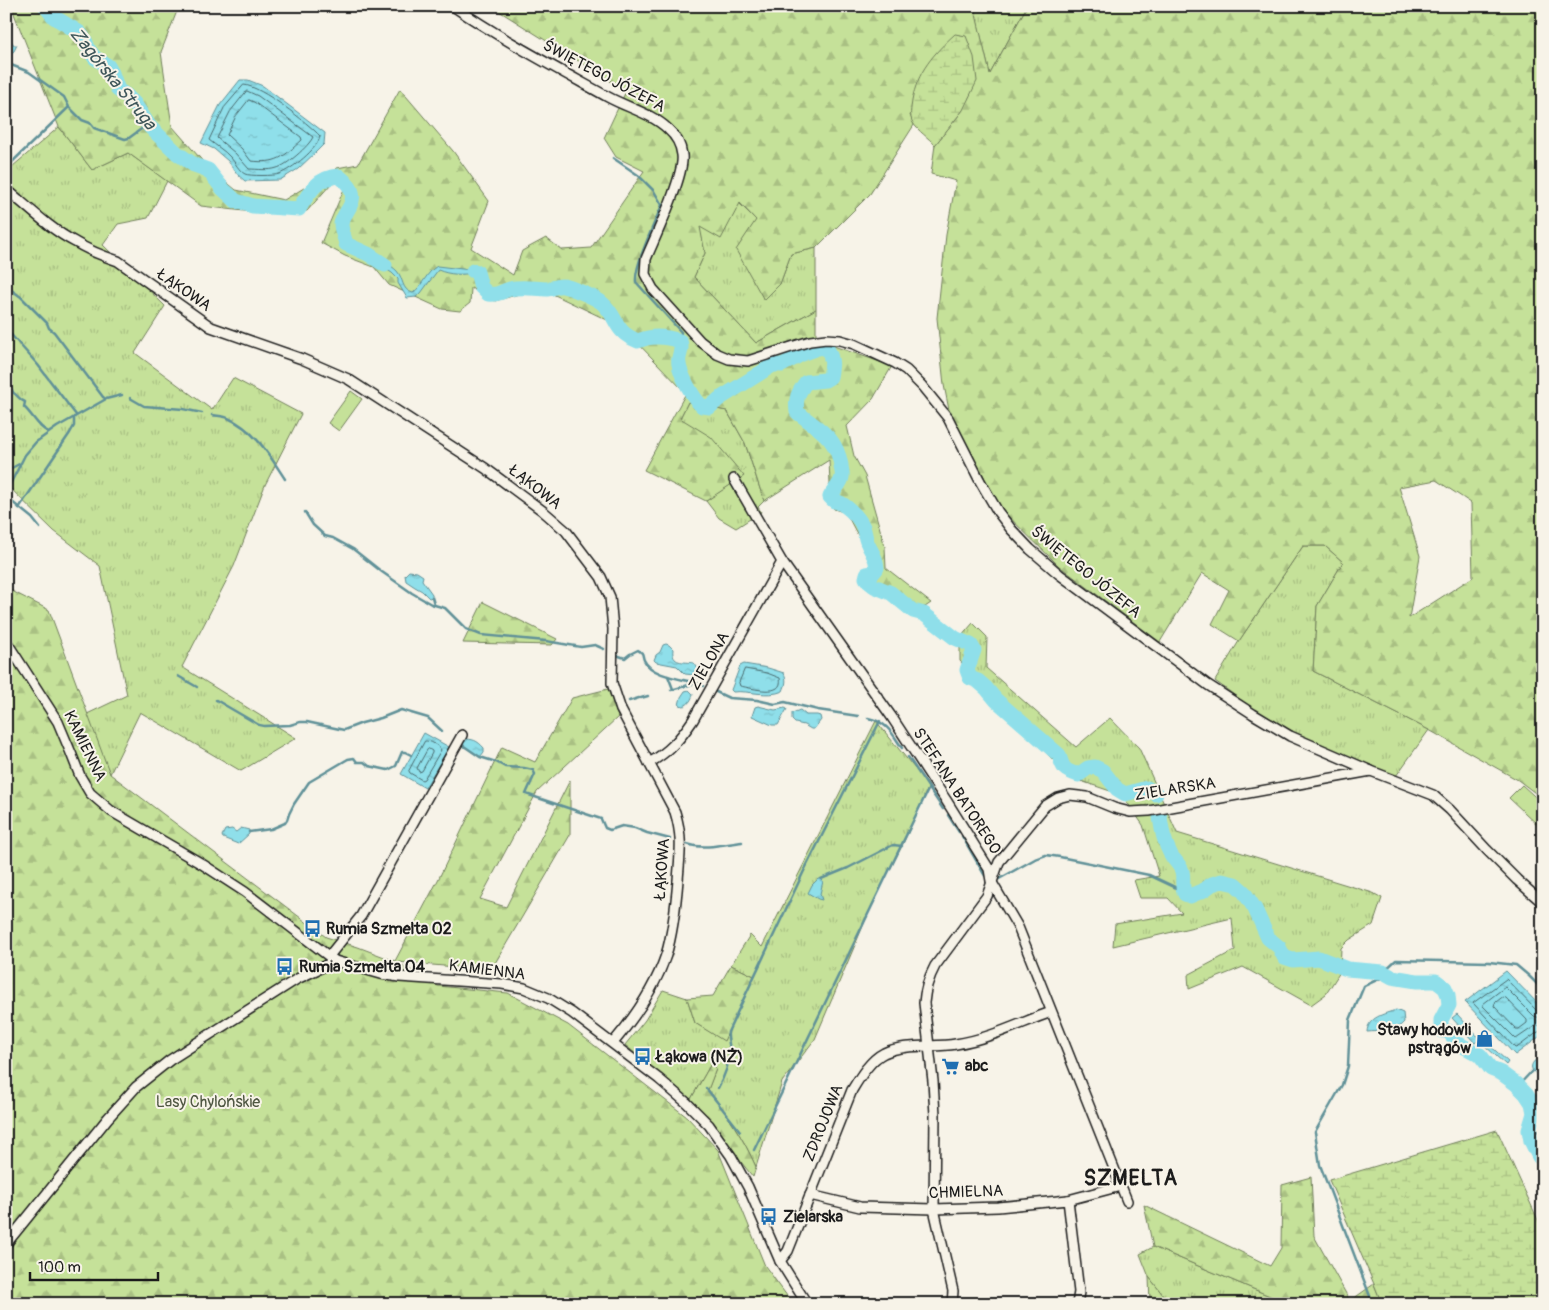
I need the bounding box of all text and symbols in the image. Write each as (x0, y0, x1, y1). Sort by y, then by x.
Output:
water label: Zagórska Struga (65, 23, 162, 136)
street label: ŚWIĘTEGO JÓZEFA (539, 34, 669, 117)
street label: ŁĄKOWA (152, 264, 215, 316)
street label: ŁĄKOWA (504, 459, 566, 514)
street label: ŚWIĘTEGO JÓZEFA (1027, 521, 1146, 622)
street label: ZIELONA (684, 628, 734, 694)
street label: KAMIENNA (59, 707, 111, 785)
street label: STEFANA BATOREGO (909, 724, 1005, 858)
street label: ZIELARSKA (1133, 773, 1217, 805)
street label: ŁĄKOWA (650, 837, 674, 902)
bus stop icon: Rumia Szmelta 02 (302, 919, 322, 939)
place label: Rumia Szmelta 02 (326, 919, 452, 939)
street label: KAMIENNA (448, 955, 526, 985)
bus stop icon: Rumia Szmelta 04 (275, 957, 295, 977)
place label: Rumia Szmelta 04 (299, 957, 426, 977)
place label: Stawy hodowli pstrągów (1377, 1020, 1471, 1058)
shop icon: Stawy hodowli pstrągów (1475, 1029, 1495, 1049)
bus stop icon: Łąkowa (NŻ) (632, 1047, 652, 1067)
place label: Łąkowa (NŻ) (654, 1047, 743, 1067)
supermarket icon: abc (941, 1056, 961, 1076)
place label: abc (965, 1056, 988, 1076)
street label: ZDROJOWA (799, 1082, 847, 1164)
park label: Lasy Chylońskie (156, 1092, 260, 1112)
district label: SZMELTA (1084, 1165, 1178, 1192)
street label: CHMIELNA (928, 1181, 1004, 1203)
bus stop icon: Zielarska (759, 1207, 779, 1227)
place label: Zielarska (783, 1207, 843, 1227)
scale bar (30, 1250, 158, 1282)
text: 100 m (38, 1258, 81, 1277)

